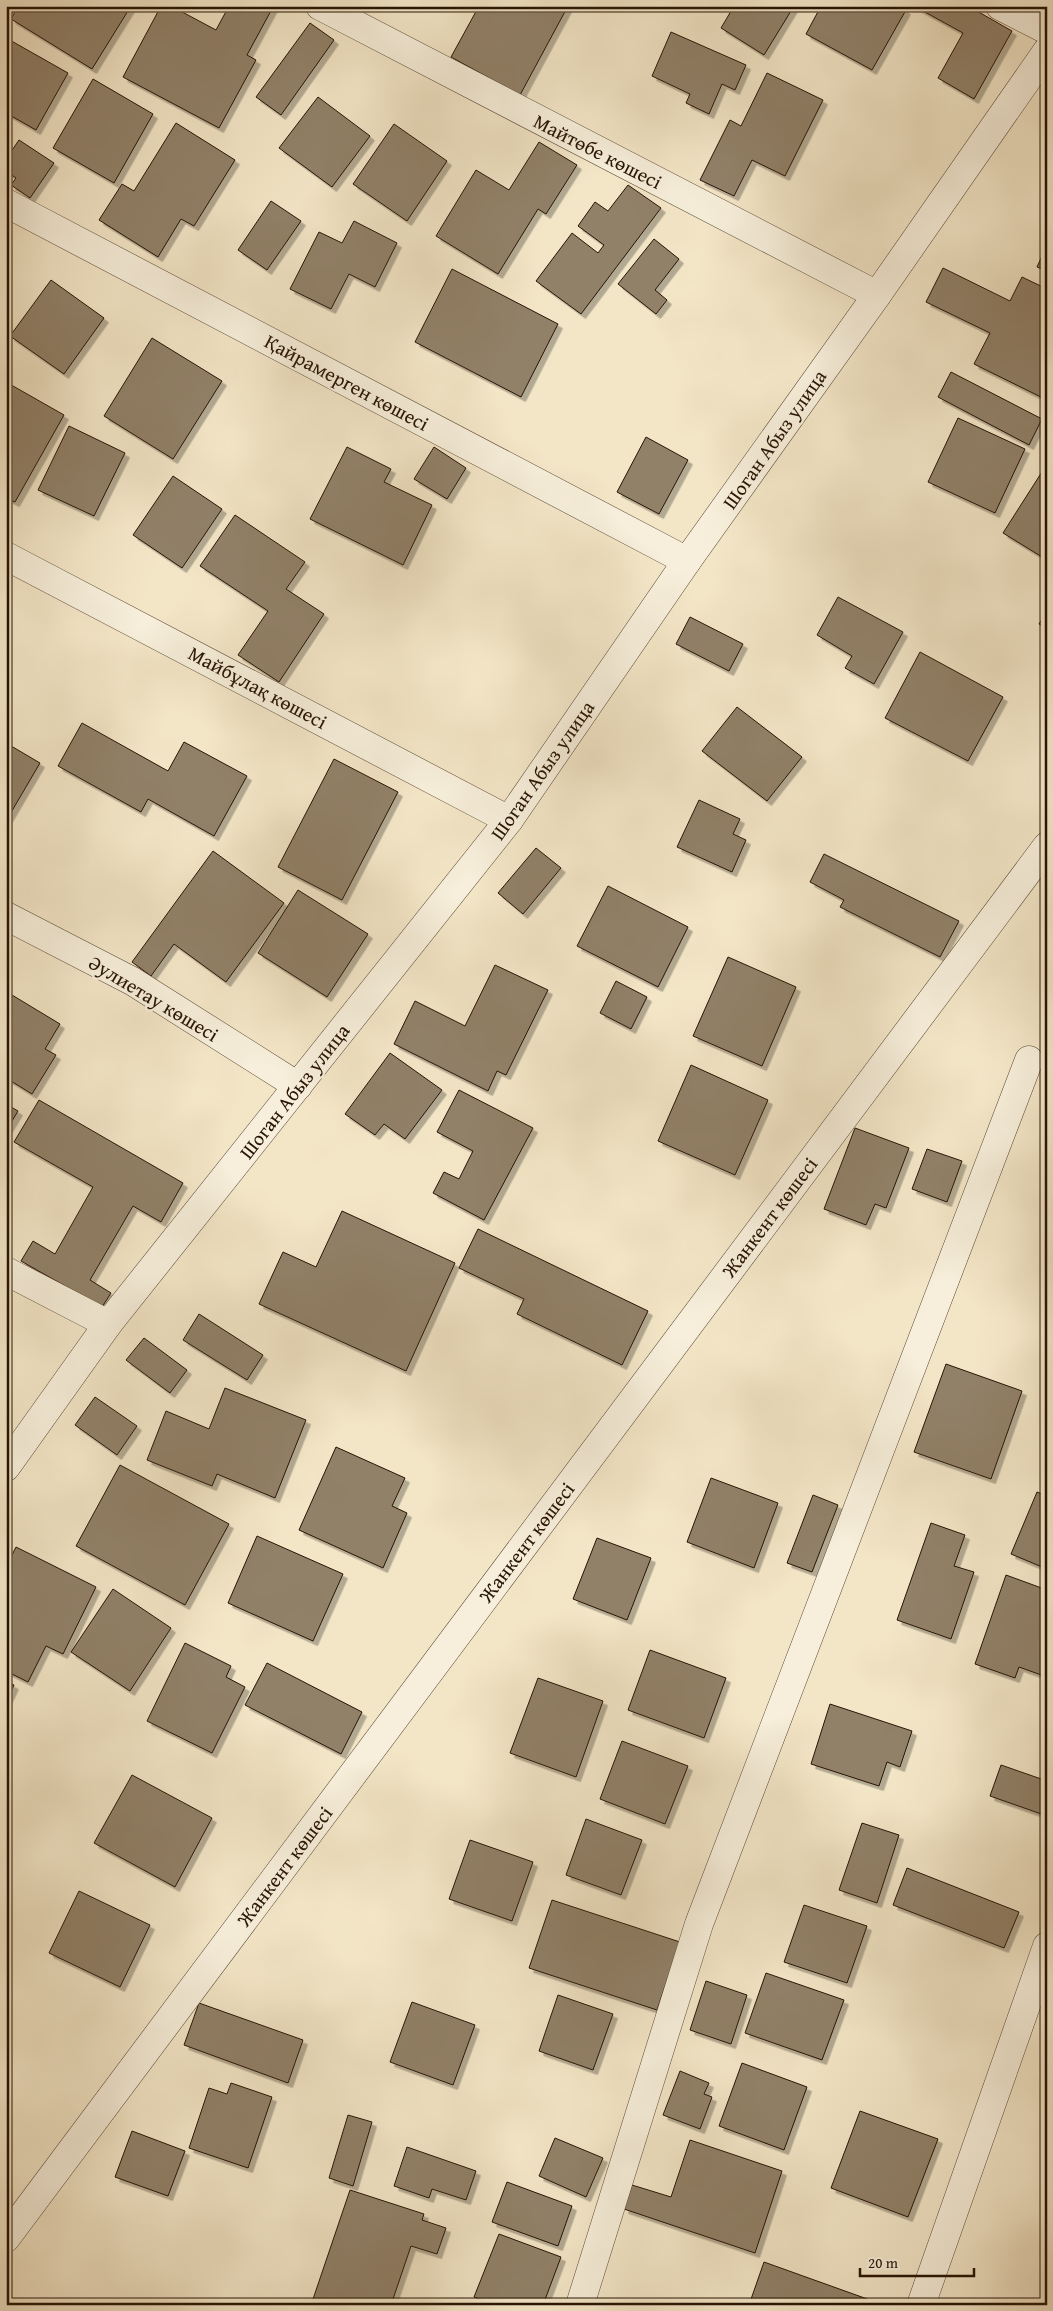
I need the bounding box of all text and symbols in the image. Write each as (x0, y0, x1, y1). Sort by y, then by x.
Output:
street label: Майтөбе көшесі (529, 106, 668, 196)
street label: Қайрамерген көшесі (260, 326, 435, 438)
street label: Шоган Абыз улица (715, 363, 833, 515)
street label: Майбұлақ көшесі (184, 638, 333, 736)
street label: Шоган Абыз улица (483, 694, 601, 846)
street label: Әулиетау көшесі (84, 948, 225, 1048)
street label: Шоган Абыз улица (232, 1017, 356, 1165)
street label: Жанкент көшесі (713, 1150, 824, 1284)
street label: Жанкент көшесі (470, 1475, 581, 1609)
street label: Жанкент көшесі (228, 1799, 339, 1933)
scale bar (860, 2246, 974, 2278)
text: 20 m (868, 2252, 899, 2273)

